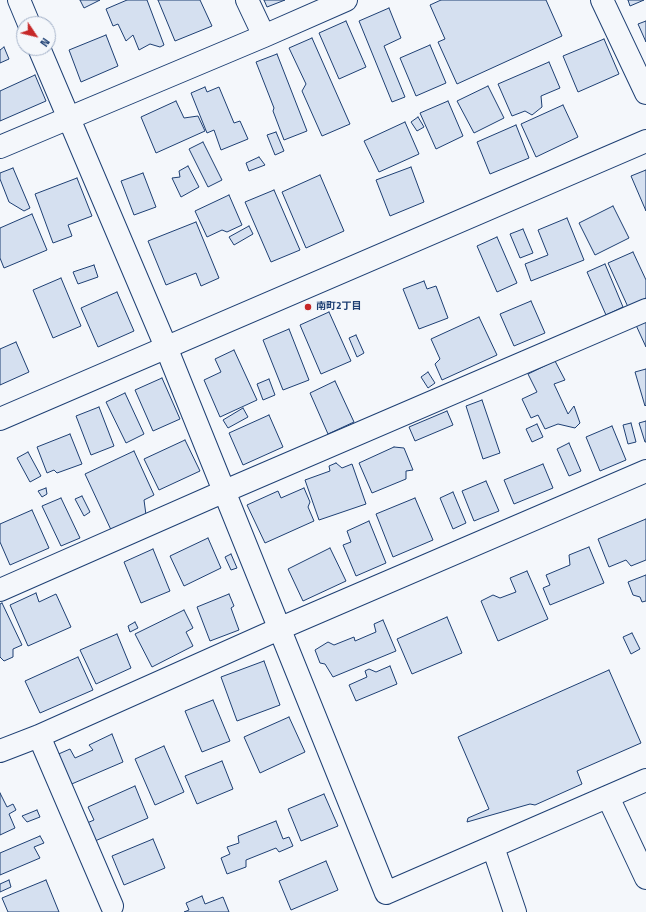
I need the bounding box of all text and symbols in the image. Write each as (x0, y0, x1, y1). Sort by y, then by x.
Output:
north arrow (16, 16, 56, 56)
text: N (36, 35, 54, 50)
place label: 南町2丁目 (316, 301, 362, 313)
marker: 南町2丁目 (303, 302, 313, 312)

